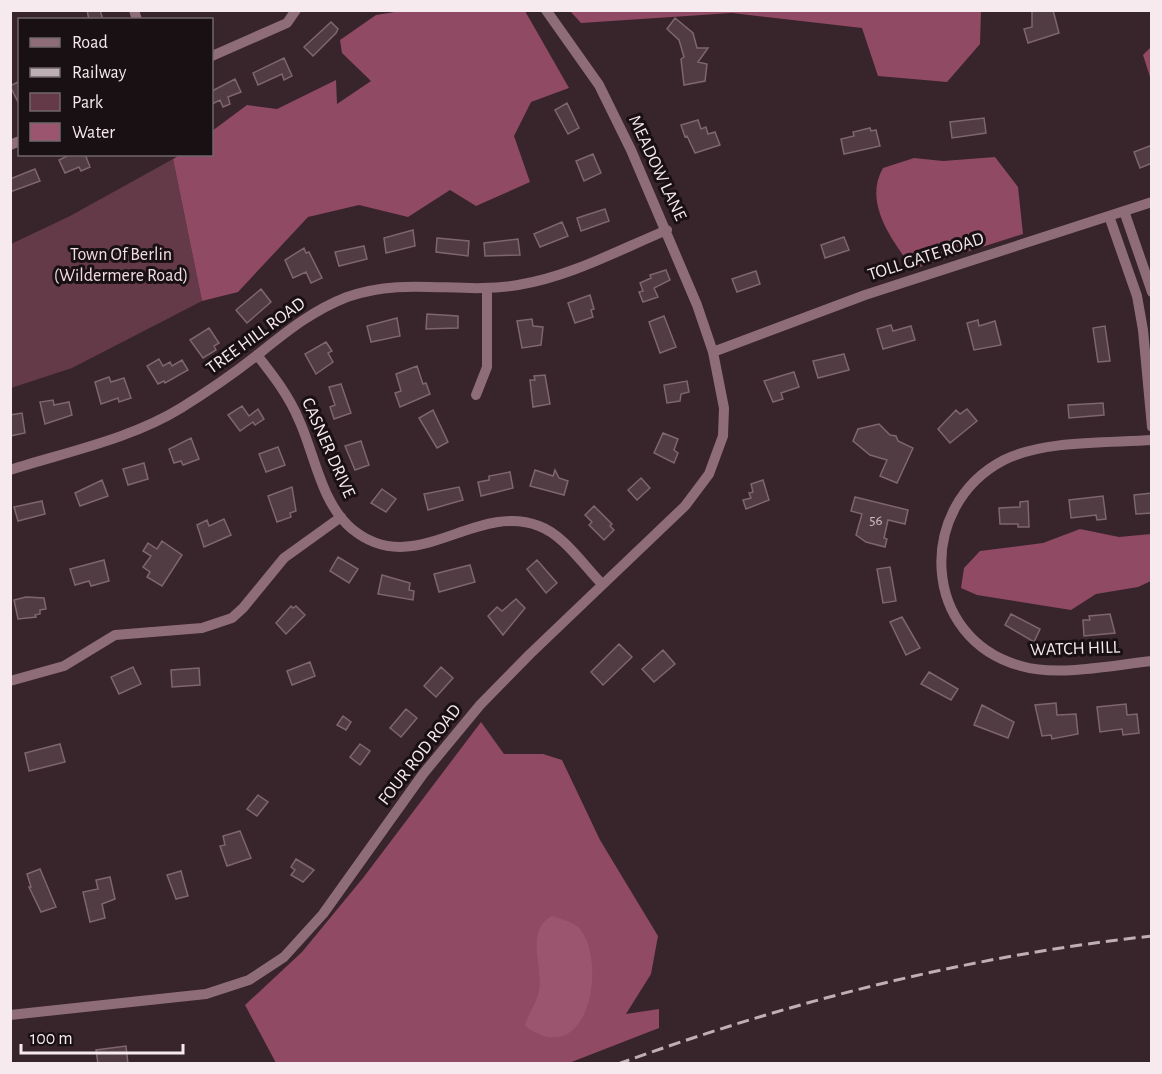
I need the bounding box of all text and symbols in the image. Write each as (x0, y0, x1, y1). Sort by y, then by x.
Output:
legend (18, 18, 213, 156)
text: Road (72, 34, 108, 52)
text: Railway (72, 64, 127, 82)
text: Park (72, 94, 104, 112)
street label: MEADOW LANE (625, 113, 689, 224)
text: Water (72, 124, 115, 142)
street label: TOLL GATE ROAD (866, 230, 986, 284)
park label: Town Of Berlin (Wildermere Road) (54, 246, 188, 285)
street label: TREE HILL ROAD (203, 294, 309, 378)
street label: CASNER DRIVE (298, 395, 358, 501)
house number: 56 (869, 513, 883, 528)
street label: WATCH HILL (1030, 638, 1121, 660)
street label: FOUR ROD ROAD (375, 701, 465, 809)
scale bar (21, 1017, 183, 1055)
text: 100 m (30, 1030, 73, 1048)

